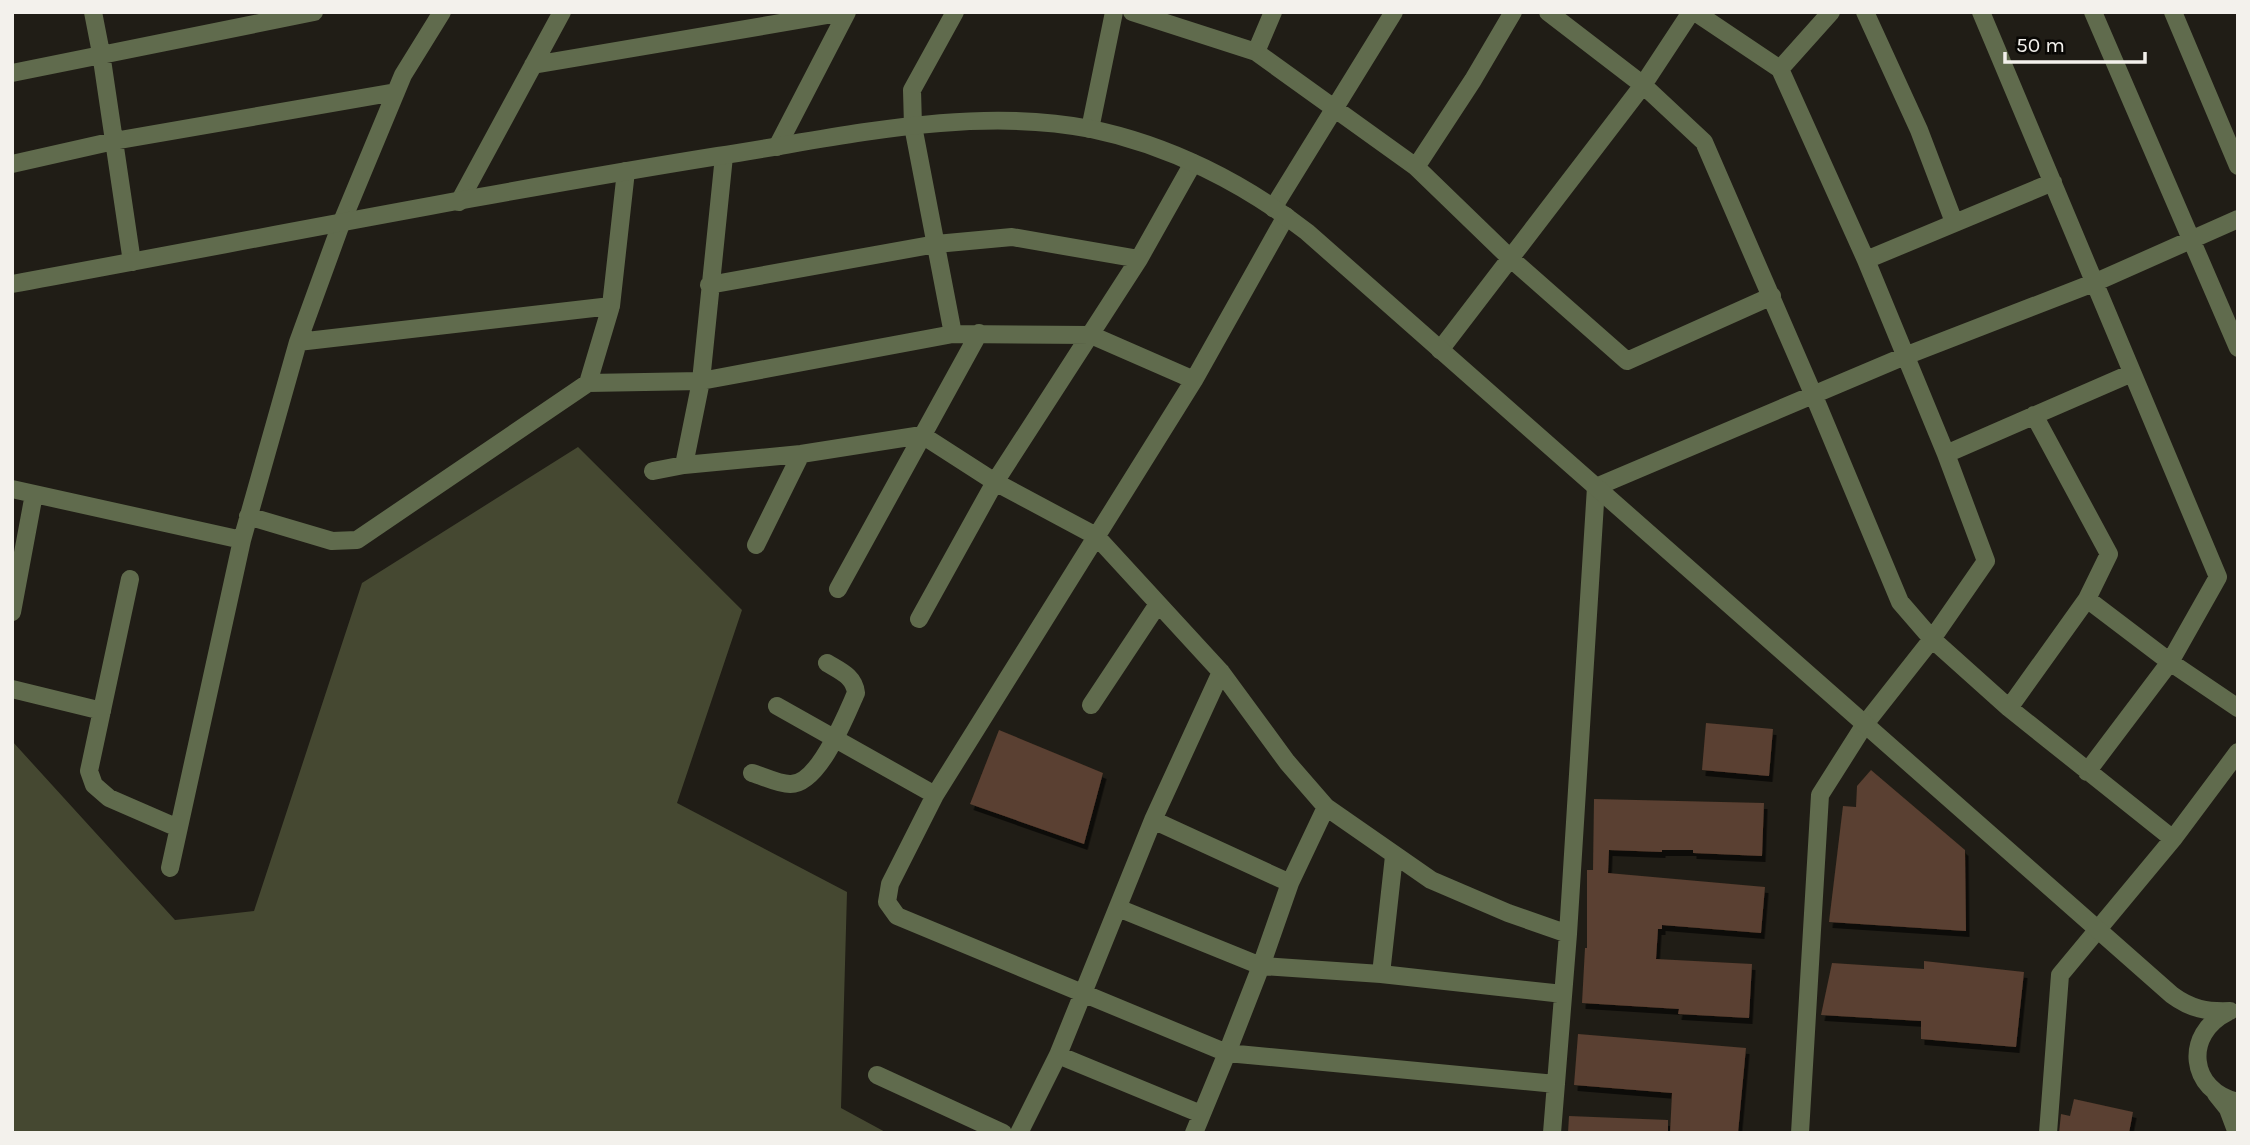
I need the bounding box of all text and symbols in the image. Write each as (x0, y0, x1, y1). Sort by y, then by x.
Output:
scale bar (2005, 21, 2145, 65)
text: 50 m (2016, 33, 2065, 57)

